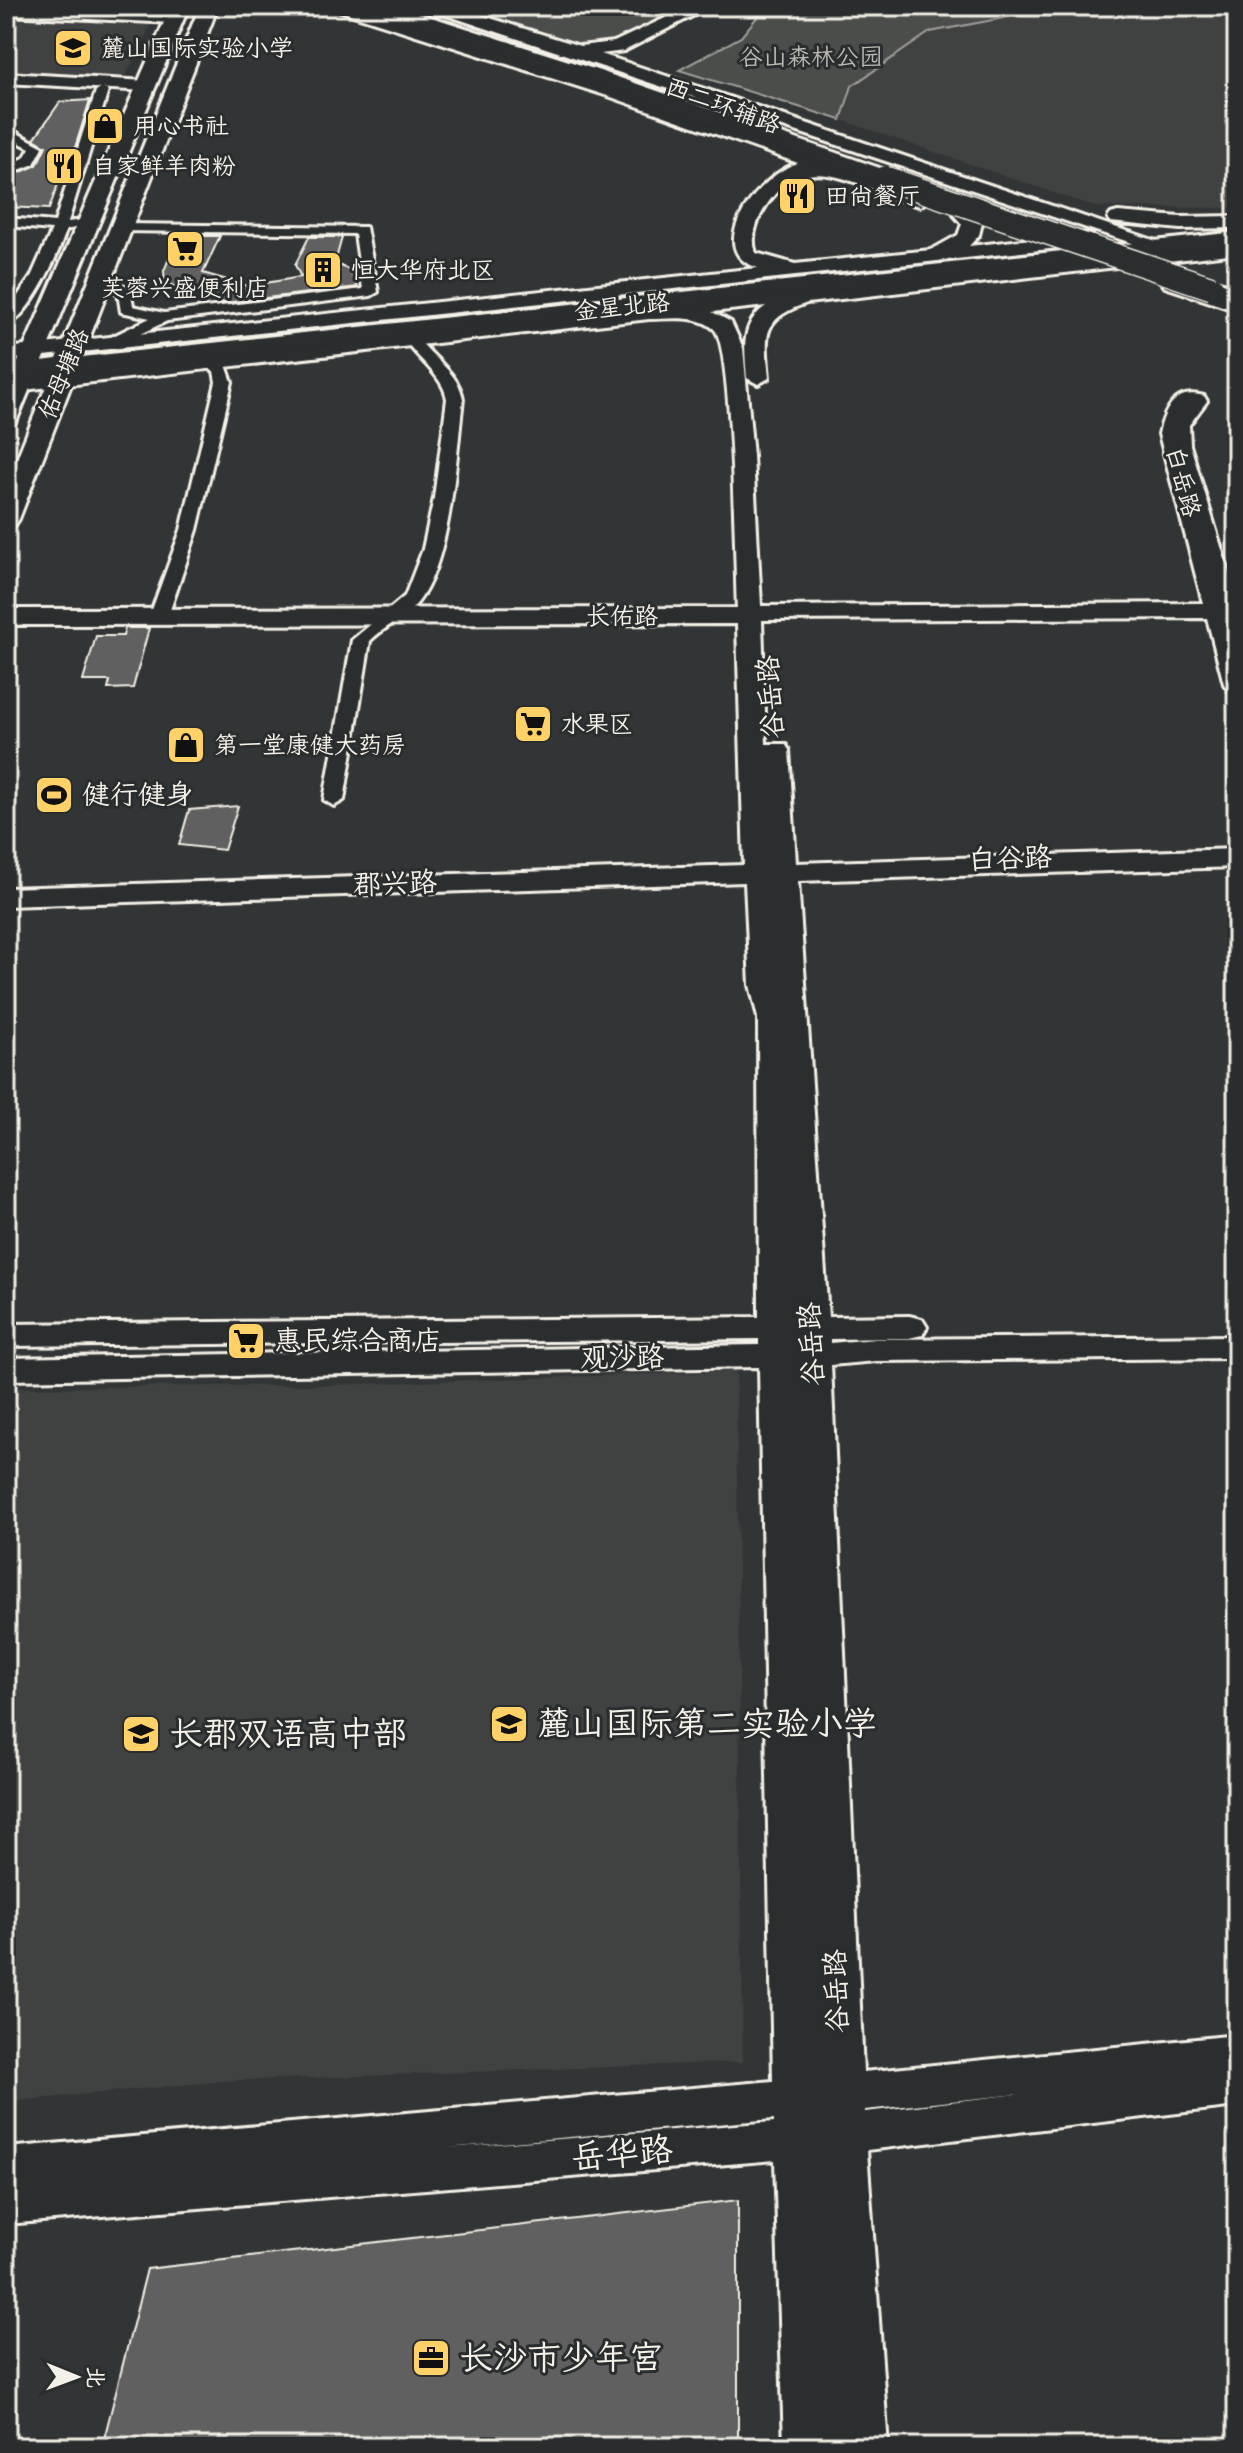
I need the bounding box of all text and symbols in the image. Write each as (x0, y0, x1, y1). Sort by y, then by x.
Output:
school or university icon: 麓山国际实验小学 (52, 27, 94, 69)
place label: 麓山国际实验小学 (101, 34, 293, 63)
park label: 谷山森林公园 (739, 43, 883, 72)
street label: 西二环辅路 (662, 72, 784, 140)
shop icon: 用心书社 (84, 105, 126, 147)
place label: 用心书社 (133, 112, 229, 141)
restaurant icon: 自家鲜羊肉粉 (43, 145, 85, 187)
place label: 自家鲜羊肉粉 (92, 152, 236, 181)
restaurant icon: 田尚餐厅 (776, 175, 818, 217)
place label: 田尚餐厅 (825, 182, 921, 211)
supermarket icon: 芙蓉兴盛便利店 (164, 228, 206, 270)
building icon: 恒大华府北区 (302, 249, 344, 291)
place label: 恒大华府北区 (351, 256, 495, 285)
place label: 芙蓉兴盛便利店 (101, 274, 269, 303)
street label: 金星北路 (573, 288, 671, 326)
street label: 佑母塘路 (33, 324, 95, 424)
street label: 白岳路 (1160, 443, 1206, 521)
street label: 长佑路 (586, 602, 658, 631)
street label: 谷岳路 (751, 654, 791, 740)
supermarket icon: 水果区 (512, 703, 554, 745)
place label: 水果区 (561, 710, 633, 739)
shop icon: 第一堂康健大药房 (165, 724, 207, 766)
place label: 第一堂康健大药房 (214, 731, 406, 760)
sports icon: 健行健身 (33, 774, 75, 816)
place label: 健行健身 (82, 778, 194, 813)
street label: 白谷路 (967, 840, 1053, 878)
street label: 郡兴路 (352, 865, 438, 903)
street label: 谷岳路 (792, 1301, 832, 1387)
supermarket icon: 惠民综合商店 (225, 1320, 267, 1362)
place label: 惠民综合商店 (274, 1324, 442, 1359)
street label: 观沙路 (580, 1340, 664, 1376)
school or university icon: 麓山国际第二实验小学 (488, 1703, 530, 1745)
place label: 麓山国际第二实验小学 (537, 1703, 877, 1746)
school or university icon: 长郡双语高中部 (120, 1713, 162, 1755)
place label: 长郡双语高中部 (169, 1713, 407, 1756)
street label: 谷岳路 (818, 1948, 856, 2034)
street label: 岳华路 (569, 2128, 675, 2180)
north arrow (36, 2337, 116, 2417)
office icon: 长沙市少年宫 (410, 2337, 452, 2379)
place label: 长沙市少年宫 (459, 2337, 663, 2380)
text: 北 (81, 2366, 109, 2389)

